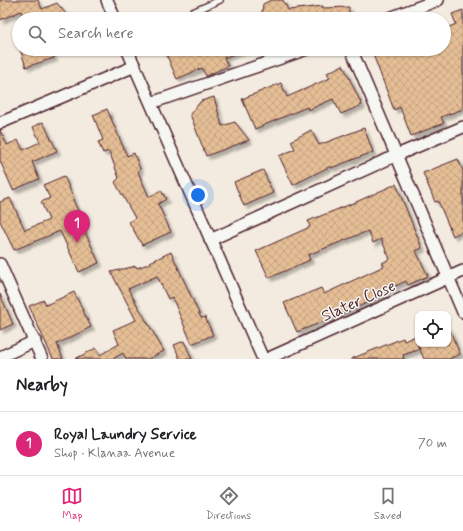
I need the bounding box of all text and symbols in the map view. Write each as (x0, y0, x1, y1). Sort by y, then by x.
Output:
search box (12, 12, 451, 56)
icon: search (26, 23, 48, 45)
text: Search here (58, 24, 134, 44)
your location (188, 185, 208, 205)
pin: 1 (64, 210, 90, 243)
street label: Slater Close (318, 276, 399, 327)
map controls (415, 311, 451, 347)
button: locate (415, 311, 451, 347)
text: Nearby (16, 374, 68, 396)
text: Royal Laundry Service (54, 425, 197, 445)
text: 1 (26, 435, 32, 452)
text: 70 m (418, 435, 447, 452)
text: Shop · Klanaa Avenue (54, 445, 175, 462)
tab: Map (61, 485, 83, 523)
tab: Directions (206, 485, 251, 523)
tab: Saved (374, 485, 402, 523)

